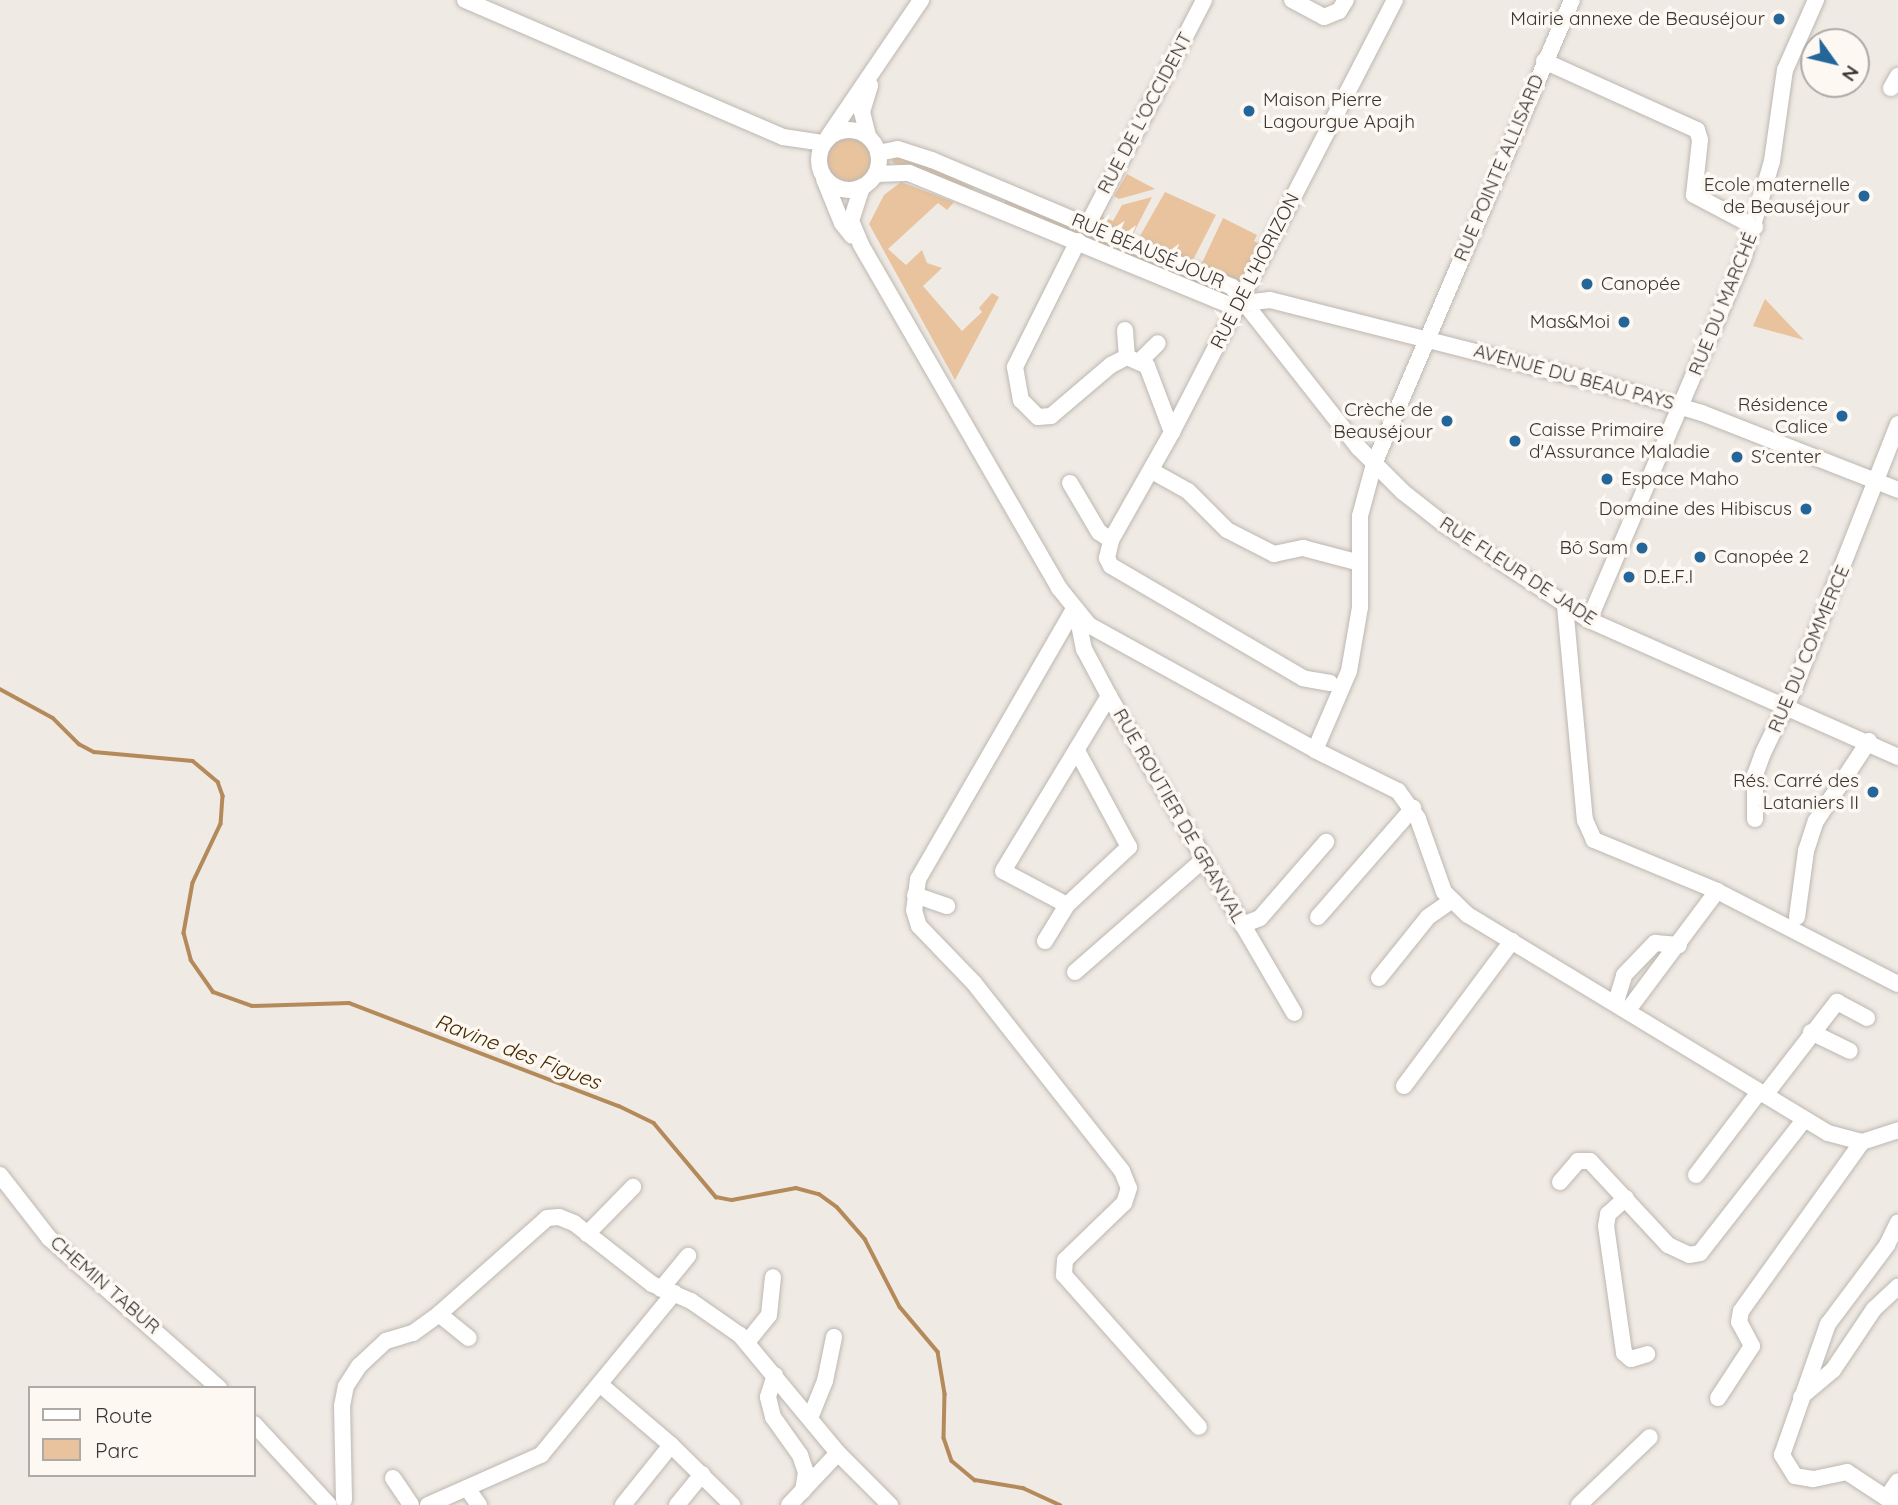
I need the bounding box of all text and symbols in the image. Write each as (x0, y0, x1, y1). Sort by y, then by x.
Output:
place label: Mairie annexe de Beauséjour (1510, 8, 1765, 30)
marker: Mairie annexe de Beauséjour (1771, 11, 1787, 27)
street label: RUE DE L'OCCIDENT (1093, 28, 1197, 198)
north arrow (1800, 28, 1870, 98)
text: N (1837, 61, 1865, 86)
street label: RUE POINTE ALLISARD (1449, 71, 1549, 265)
place label: Maison Pierre Lagourgue Apajh (1263, 89, 1415, 133)
marker: Maison Pierre Lagourgue Apajh (1241, 103, 1257, 119)
place label: Ecole maternelle de Beauséjour (1704, 174, 1850, 218)
marker: Ecole maternelle de Beauséjour (1856, 188, 1872, 204)
street label: RUE DE L'HORIZON (1206, 189, 1304, 353)
street label: RUE BEAUSÉJOUR (1068, 208, 1228, 294)
street label: RUE DU MARCHÉ (1684, 229, 1762, 379)
place label: Canopée (1601, 273, 1680, 295)
marker: Canopée (1579, 276, 1595, 292)
place label: Mas&Moi (1530, 311, 1610, 333)
marker: Mas&Moi (1616, 314, 1632, 330)
street label: AVENUE DU BEAU PAYS (1471, 339, 1677, 415)
place label: Résidence Calice (1738, 394, 1828, 438)
place label: Crèche de Beauséjour (1333, 399, 1433, 443)
marker: Résidence Calice (1834, 408, 1850, 424)
marker: Crèche de Beauséjour (1439, 413, 1455, 429)
place label: Caisse Primaire d'Assurance Maladie (1529, 419, 1710, 463)
marker: Caisse Primaire d'Assurance Maladie (1507, 433, 1523, 449)
place label: S'center (1751, 446, 1821, 468)
marker: S'center (1729, 449, 1745, 465)
place label: Espace Maho (1621, 468, 1739, 490)
marker: Espace Maho (1599, 471, 1615, 487)
place label: Domaine des Hibiscus (1599, 498, 1792, 520)
marker: Domaine des Hibiscus (1798, 501, 1814, 517)
street label: RUE FLEUR DE JADE (1435, 512, 1601, 630)
place label: Bô Sam (1559, 537, 1628, 559)
marker: Bô Sam (1634, 540, 1650, 556)
place label: Canopée 2 (1714, 546, 1809, 568)
marker: Canopée 2 (1692, 549, 1708, 565)
street label: RUE DU COMMERCE (1763, 562, 1855, 736)
place label: D.E.F.I (1643, 566, 1693, 588)
marker: D.E.F.I (1621, 569, 1637, 585)
street label: RUE ROUTIER DE GRANVAL (1108, 705, 1250, 927)
place label: Rés. Carré des Lataniers II (1733, 770, 1859, 814)
marker: Rés. Carré des Lataniers II (1865, 784, 1881, 800)
water label: Ravine des Figues (432, 1008, 604, 1094)
street label: CHEMIN TABUR (46, 1231, 164, 1339)
legend (28, 1386, 256, 1477)
text: Route (95, 1402, 152, 1428)
text: Parc (95, 1437, 139, 1463)

